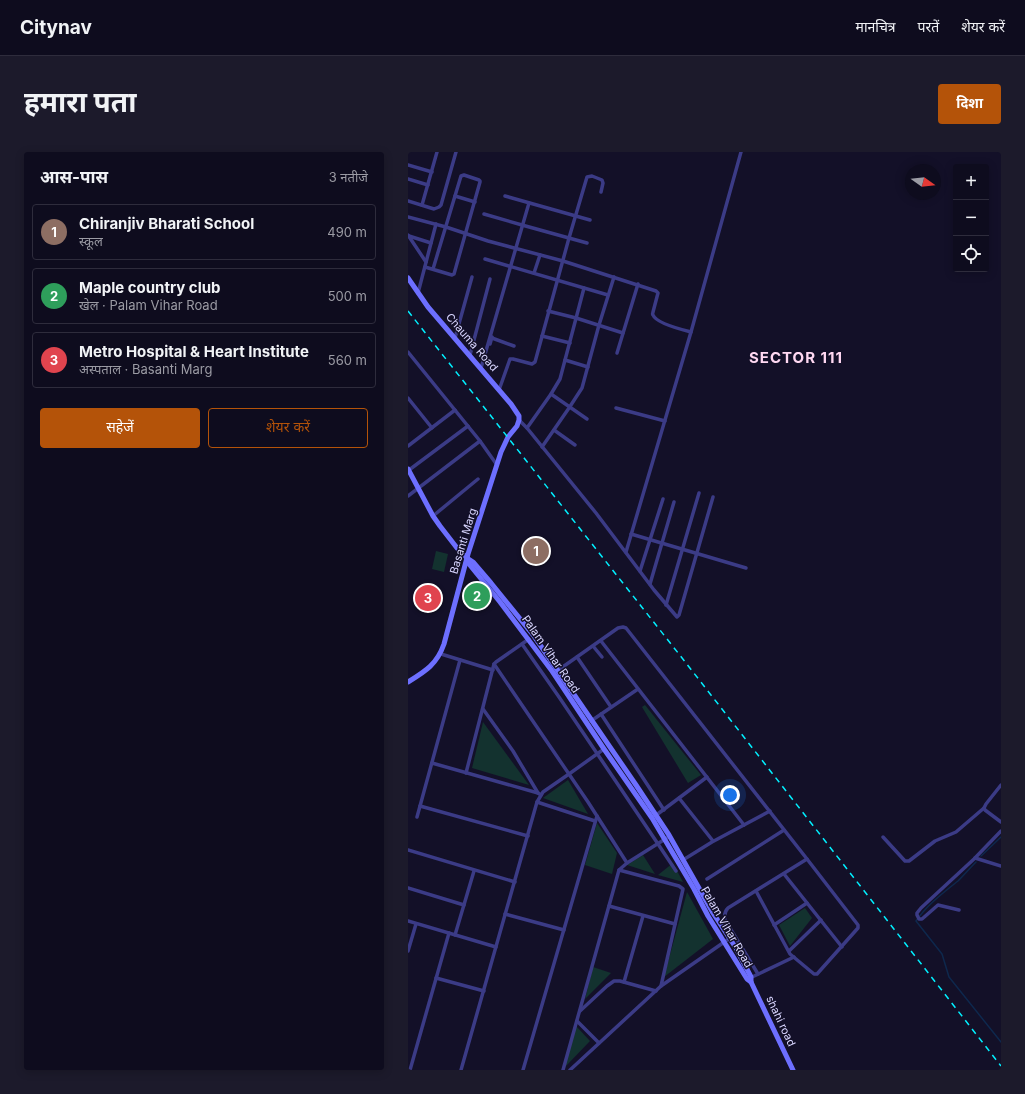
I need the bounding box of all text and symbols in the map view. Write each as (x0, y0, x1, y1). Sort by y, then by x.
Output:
text: Citynav (20, 16, 92, 39)
text: मानचित्र (856, 18, 896, 35)
text: परतें (918, 18, 939, 35)
text: शेयर करें (961, 18, 1005, 35)
button: दिशा (938, 84, 1001, 124)
text: हमारा पता (24, 85, 136, 119)
north arrow (905, 164, 941, 200)
map controls (953, 164, 989, 272)
button: + (953, 164, 989, 200)
text: आस-पास (40, 167, 108, 187)
text: 3 नतीजे (329, 169, 368, 185)
button: − (953, 200, 989, 236)
text: Chiranjiv Bharati School (79, 214, 254, 233)
text: 1 (51, 224, 57, 240)
text: 490 m (327, 224, 367, 240)
text: स्कूल (79, 233, 103, 249)
button: locate (953, 236, 989, 272)
text: Maple country club (79, 278, 221, 297)
text: 2 (50, 288, 58, 304)
text: 500 m (328, 288, 367, 304)
text: खेल · Palam Vihar Road (79, 297, 218, 313)
street label: Chauma Road (443, 310, 501, 374)
text: Metro Hospital & Heart Institute (79, 342, 309, 361)
district label: SECTOR 111 (749, 348, 843, 367)
text: 3 (50, 352, 58, 368)
text: 560 m (328, 352, 367, 368)
text: अस्पताल · Basanti Marg (79, 361, 212, 377)
button: सहेजें (40, 408, 200, 448)
button: शेयर करें (208, 408, 368, 448)
street label: Basanti Marg (446, 506, 480, 576)
pin: 1 (523, 536, 549, 566)
pin: 2 (464, 581, 490, 611)
pin: 3 (415, 583, 441, 613)
street label: Palam Vihar Road (519, 613, 583, 695)
your location (720, 785, 740, 805)
street label: Palam Vihar Road (698, 884, 756, 970)
street label: shahi road (763, 993, 799, 1049)

